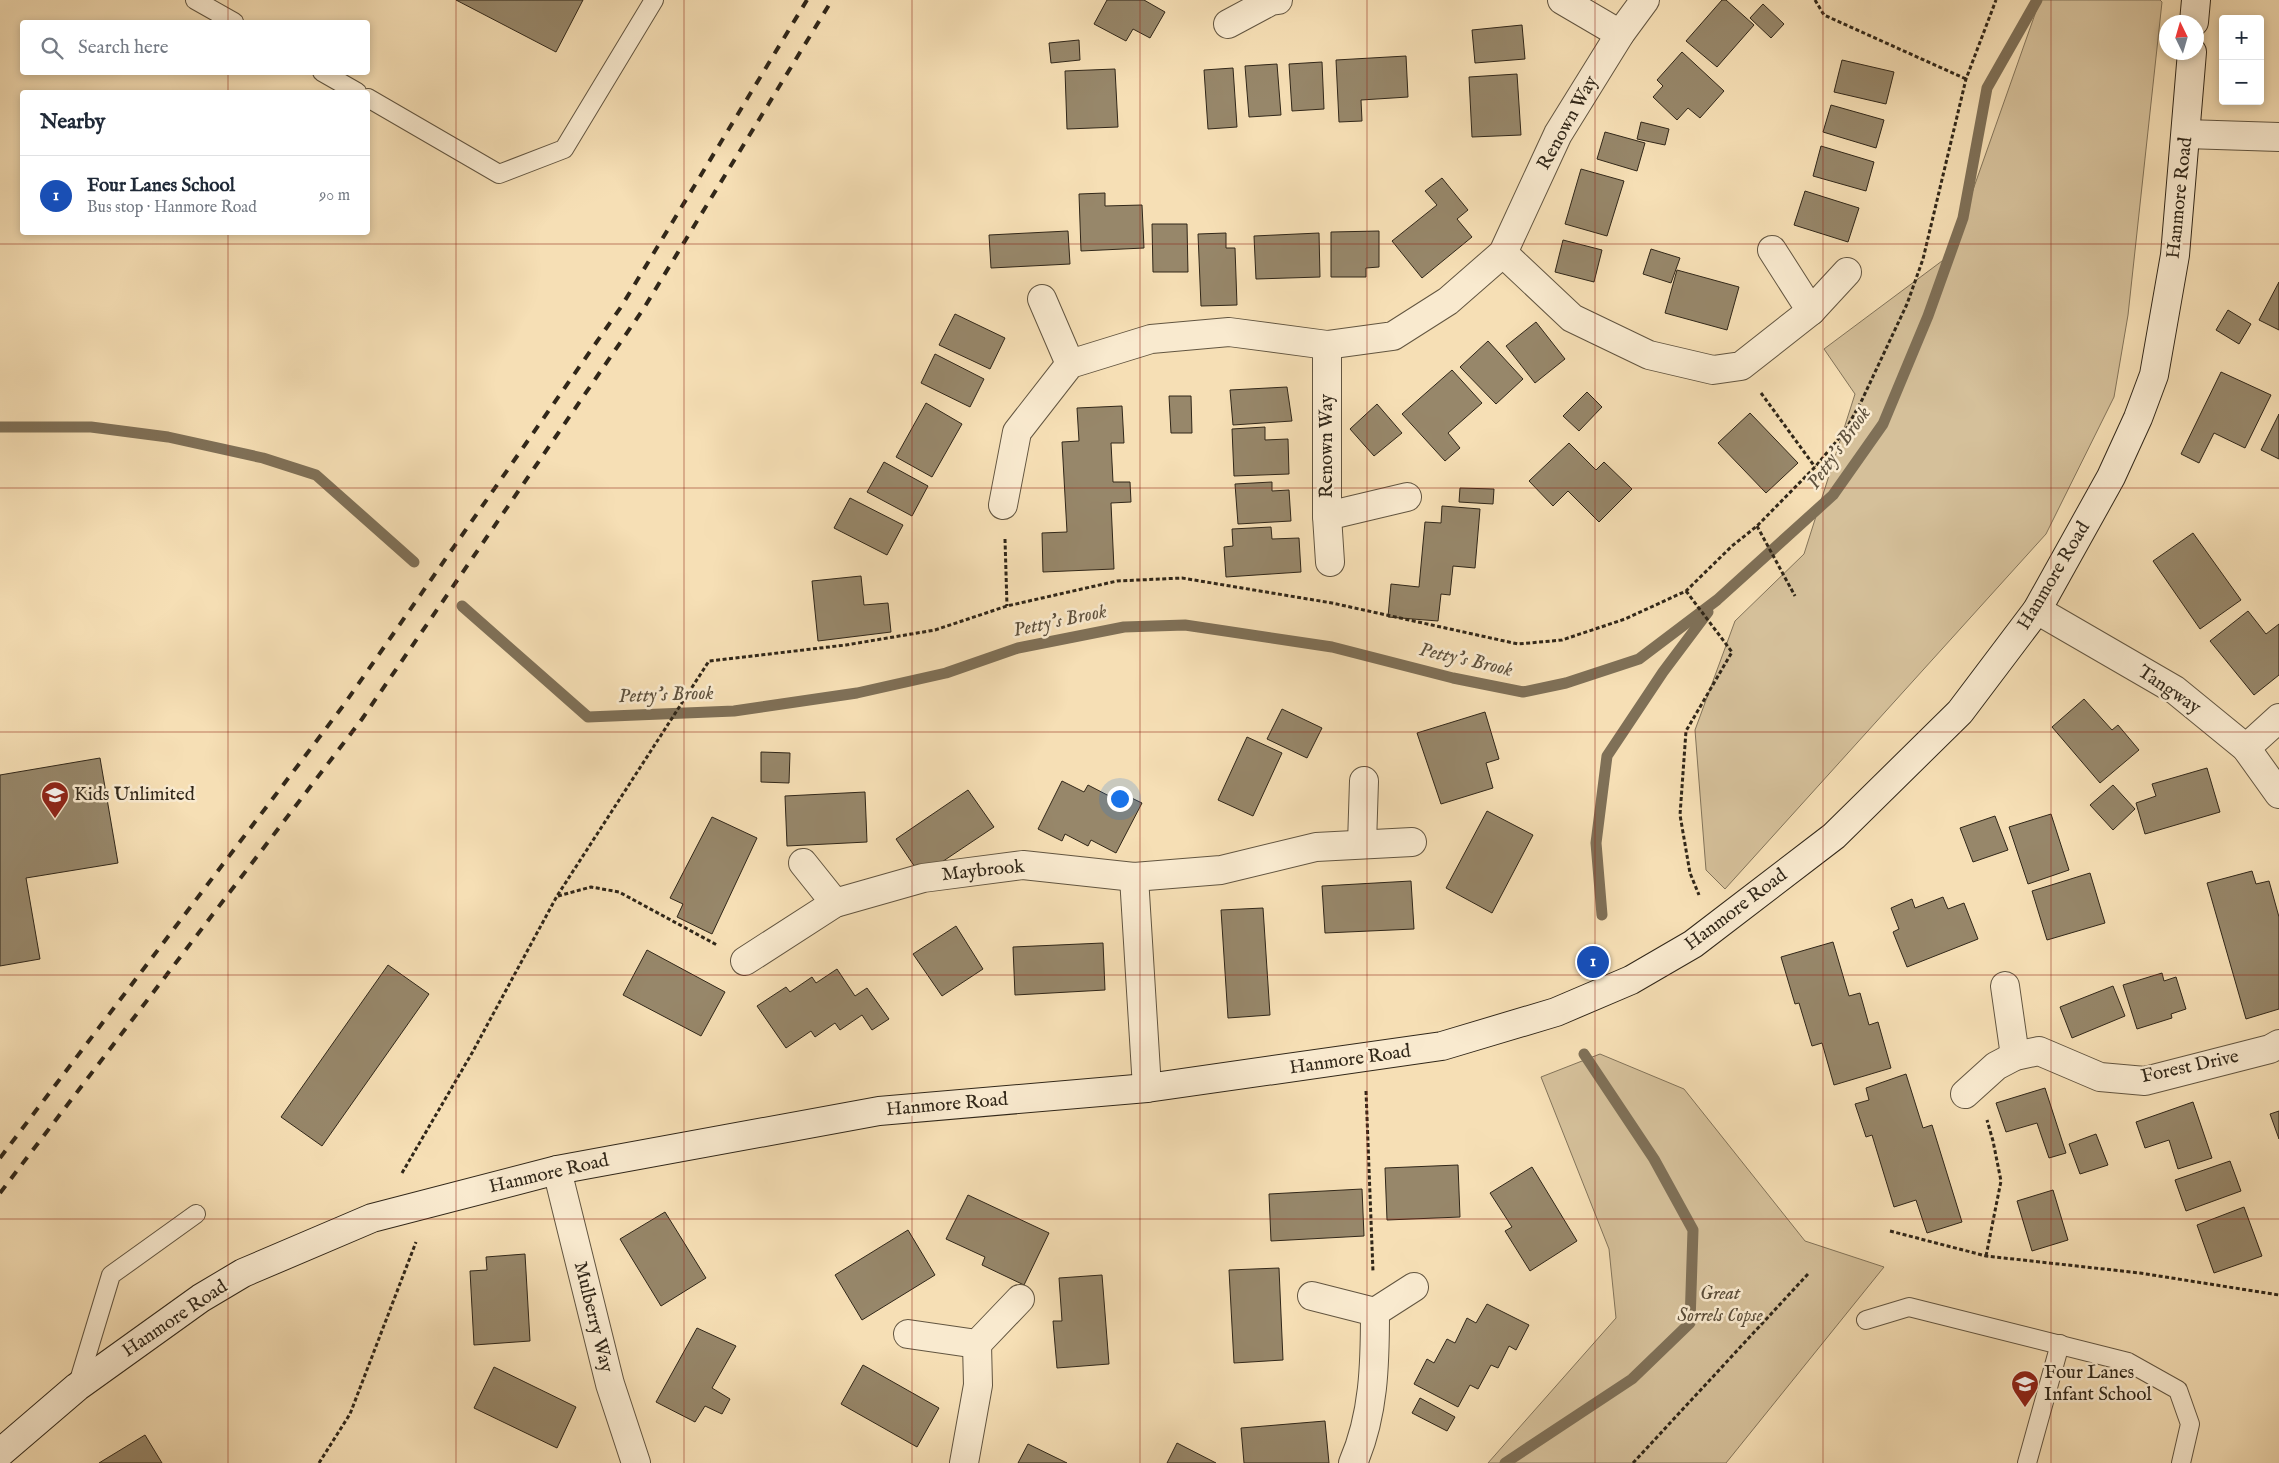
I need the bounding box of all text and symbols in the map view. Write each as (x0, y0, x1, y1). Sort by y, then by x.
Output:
north arrow (2159, 15, 2204, 60)
map controls (2219, 15, 2264, 105)
button: + (2219, 15, 2264, 60)
search box (20, 20, 370, 75)
icon: search (38, 34, 66, 62)
text: Search here (78, 36, 169, 60)
button: − (2219, 60, 2264, 105)
street label: Renown Way (1532, 71, 1604, 174)
text: Nearby (40, 109, 105, 136)
street label: Hanmore Road (2162, 135, 2198, 260)
text: Four Lanes School (87, 174, 235, 198)
text: 1 (53, 186, 59, 206)
text: 90 m (319, 186, 350, 206)
text: Bus stop · Hanmore Road (87, 198, 257, 218)
street label: Renown Way (1315, 393, 1339, 498)
water label: Petty's Brook (1801, 402, 1877, 494)
street label: Hanmore Road (2012, 517, 2096, 635)
water label: Petty's Brook (1011, 599, 1109, 643)
water label: Petty's Brook (1417, 637, 1515, 683)
street label: Tangway (2133, 660, 2206, 720)
water label: Petty's Brook (618, 681, 714, 709)
school or university icon: Kids Unlimited (40, 780, 70, 819)
place label: Kids Unlimited (74, 783, 196, 807)
your location (1107, 786, 1133, 812)
street label: Maybrook (941, 855, 1026, 887)
street label: Hanmore Road (1680, 863, 1793, 956)
pin: 1 (1577, 943, 1609, 981)
street label: Hanmore Road (1288, 1039, 1413, 1080)
street label: Forest Drive (2139, 1045, 2241, 1089)
street label: Hanmore Road (885, 1088, 1010, 1122)
street label: Hanmore Road (487, 1148, 612, 1199)
street label: Mulberry Way (568, 1259, 619, 1376)
street label: Hanmore Road (118, 1274, 233, 1363)
park label: Great Sorrels Copse (1677, 1282, 1763, 1328)
place label: Four Lanes Infant School (2044, 1361, 2152, 1407)
school or university icon: Four Lanes Infant School (2010, 1369, 2040, 1408)

